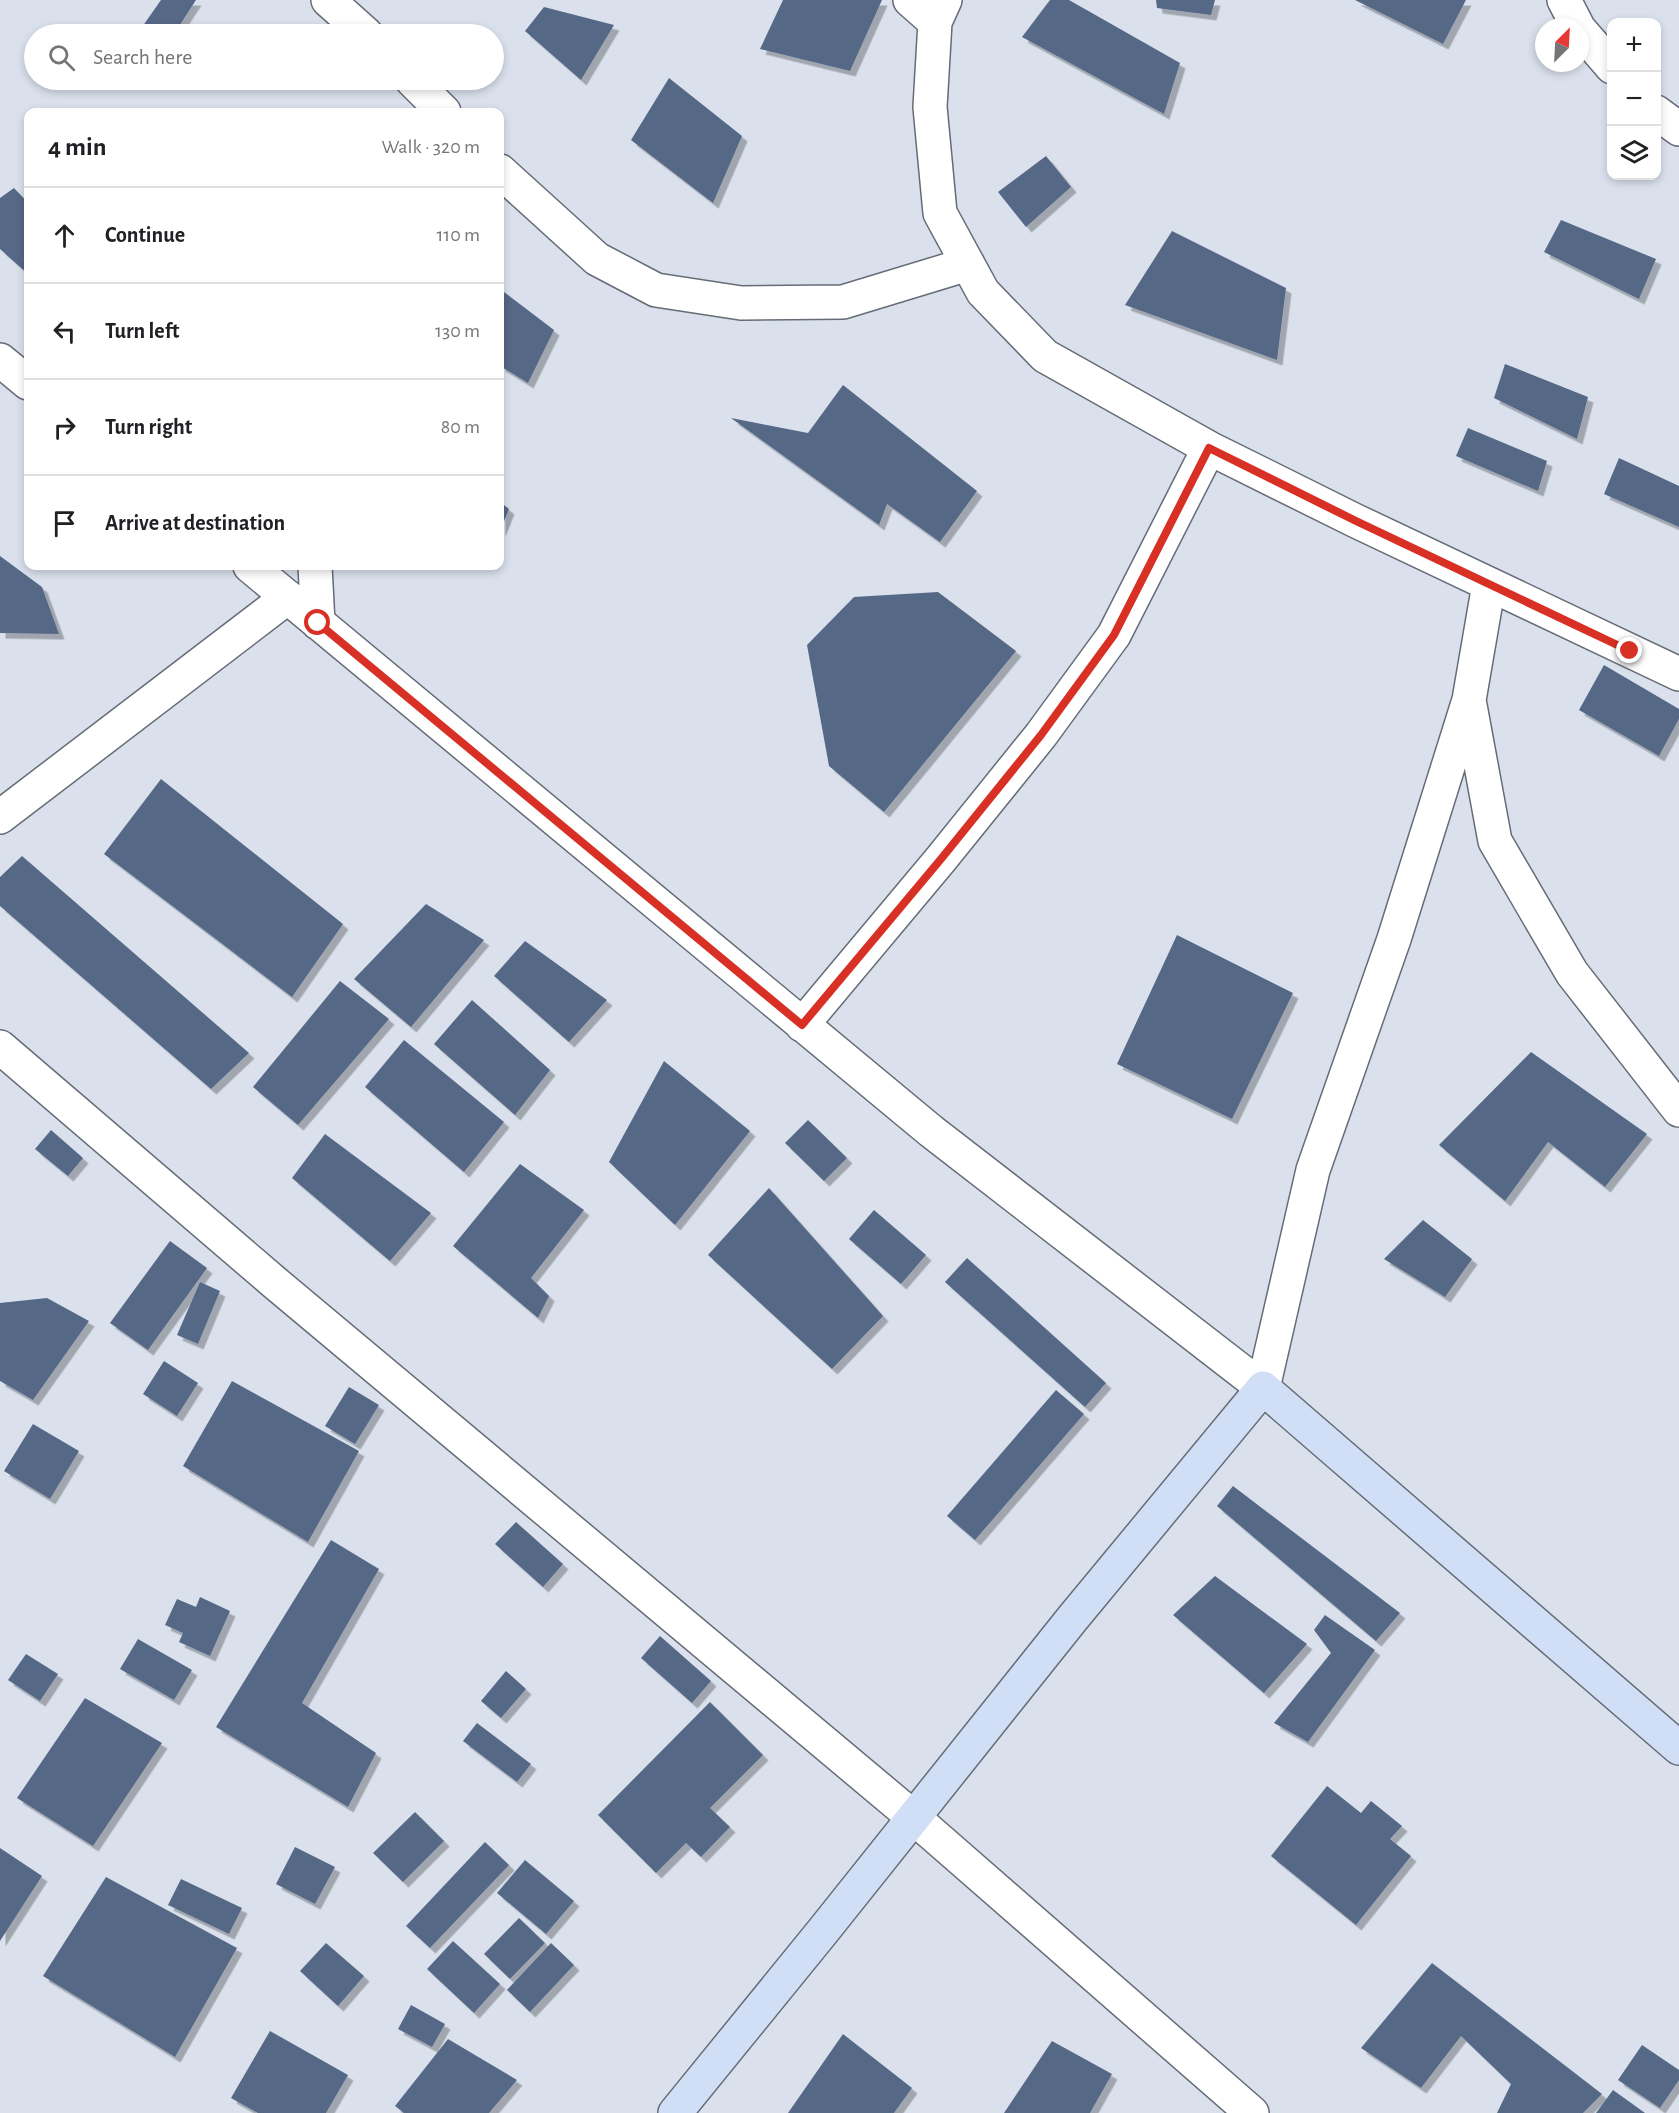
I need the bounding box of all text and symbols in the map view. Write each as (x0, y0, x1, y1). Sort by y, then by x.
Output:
north arrow (1535, 18, 1589, 72)
map controls (1607, 18, 1661, 180)
button: + (1607, 18, 1661, 72)
search box (24, 24, 504, 90)
icon: search (45, 41, 78, 74)
text: Search here (93, 46, 192, 68)
button: − (1607, 72, 1661, 126)
button: layers (1607, 126, 1661, 180)
text: 4 min (48, 134, 107, 160)
text: Walk · 320 m (382, 137, 480, 157)
icon: ahead (48, 219, 81, 252)
text: Continue (105, 224, 185, 246)
text: 110 m (436, 225, 480, 245)
icon: left (48, 315, 81, 348)
text: Turn left (105, 320, 179, 342)
text: 130 m (435, 321, 480, 341)
icon: right (48, 411, 81, 444)
text: Turn right (105, 416, 192, 438)
text: 80 m (441, 417, 480, 437)
icon: arrive (48, 507, 81, 540)
text: Arrive at destination (105, 512, 285, 534)
route start (304, 609, 330, 635)
route end (1616, 637, 1642, 663)

